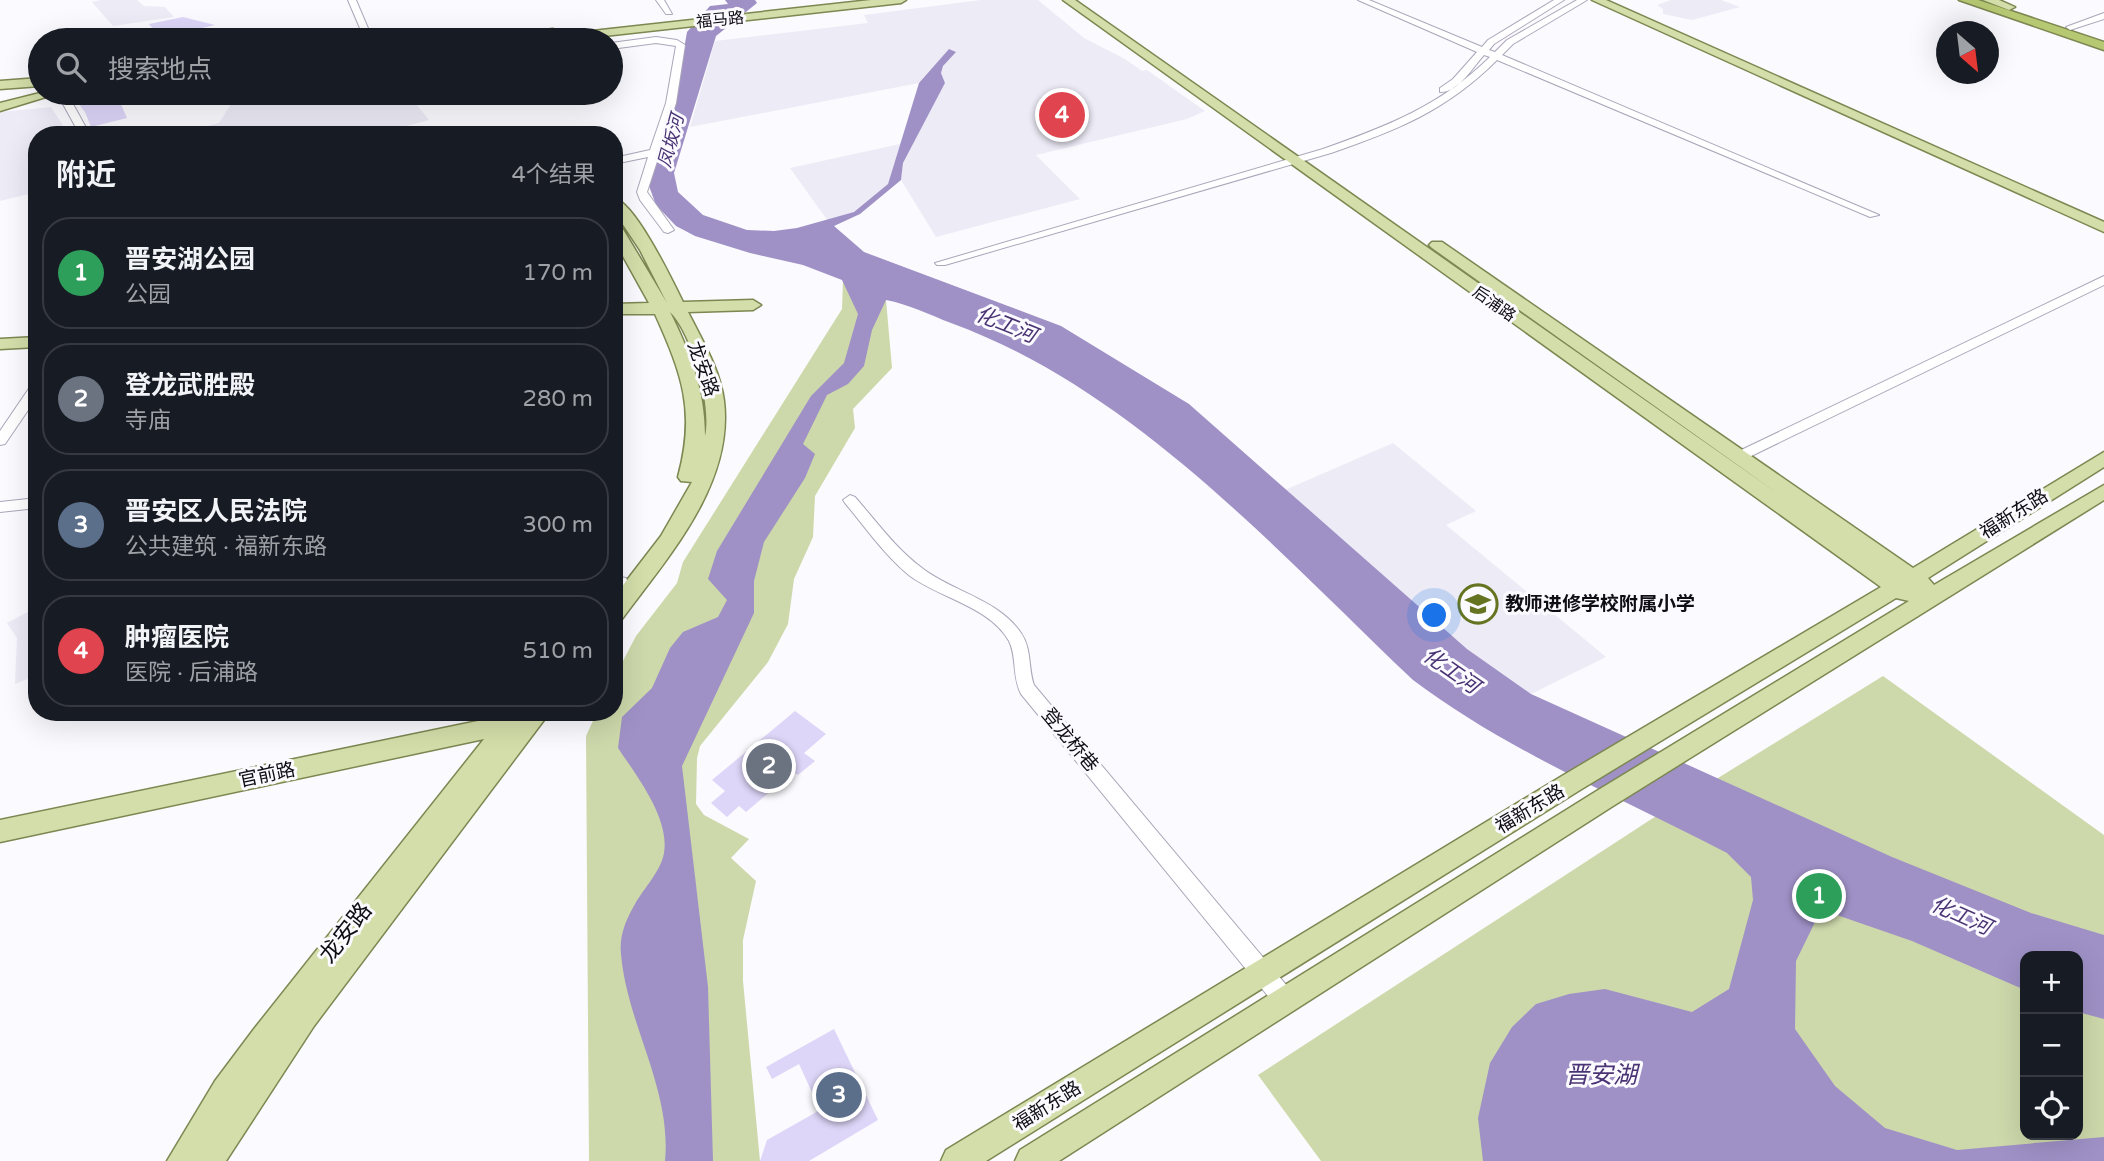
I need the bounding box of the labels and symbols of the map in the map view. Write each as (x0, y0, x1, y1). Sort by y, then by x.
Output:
street label: 福马路 (695, 8, 745, 32)
north arrow (1936, 21, 1999, 84)
pin: 4 (1039, 89, 1085, 141)
water label: 凤坂河 (653, 109, 689, 170)
street label: 后浦路 (1469, 282, 1519, 326)
water label: 化工河 (972, 302, 1044, 350)
street label: 龙安路 (683, 338, 723, 400)
street label: 福新东路 (1976, 485, 2052, 543)
school or university icon: 教师进修学校附属小学 (1457, 583, 1499, 625)
place label: 教师进修学校附属小学 (1505, 593, 1695, 615)
your location (1417, 598, 1451, 632)
water label: 化工河 (1418, 643, 1487, 702)
street label: 登龙桥巷 (1037, 704, 1103, 776)
pin: 2 (746, 740, 792, 792)
street label: 官前路 (237, 758, 297, 792)
street label: 福新东路 (1492, 780, 1568, 838)
pin: 1 (1796, 870, 1842, 922)
water label: 化工河 (1927, 892, 1999, 942)
street label: 龙安路 (314, 897, 378, 969)
water label: 晋安湖 (1565, 1061, 1641, 1090)
pin: 3 (816, 1069, 862, 1121)
street label: 福新东路 (1009, 1077, 1085, 1135)

